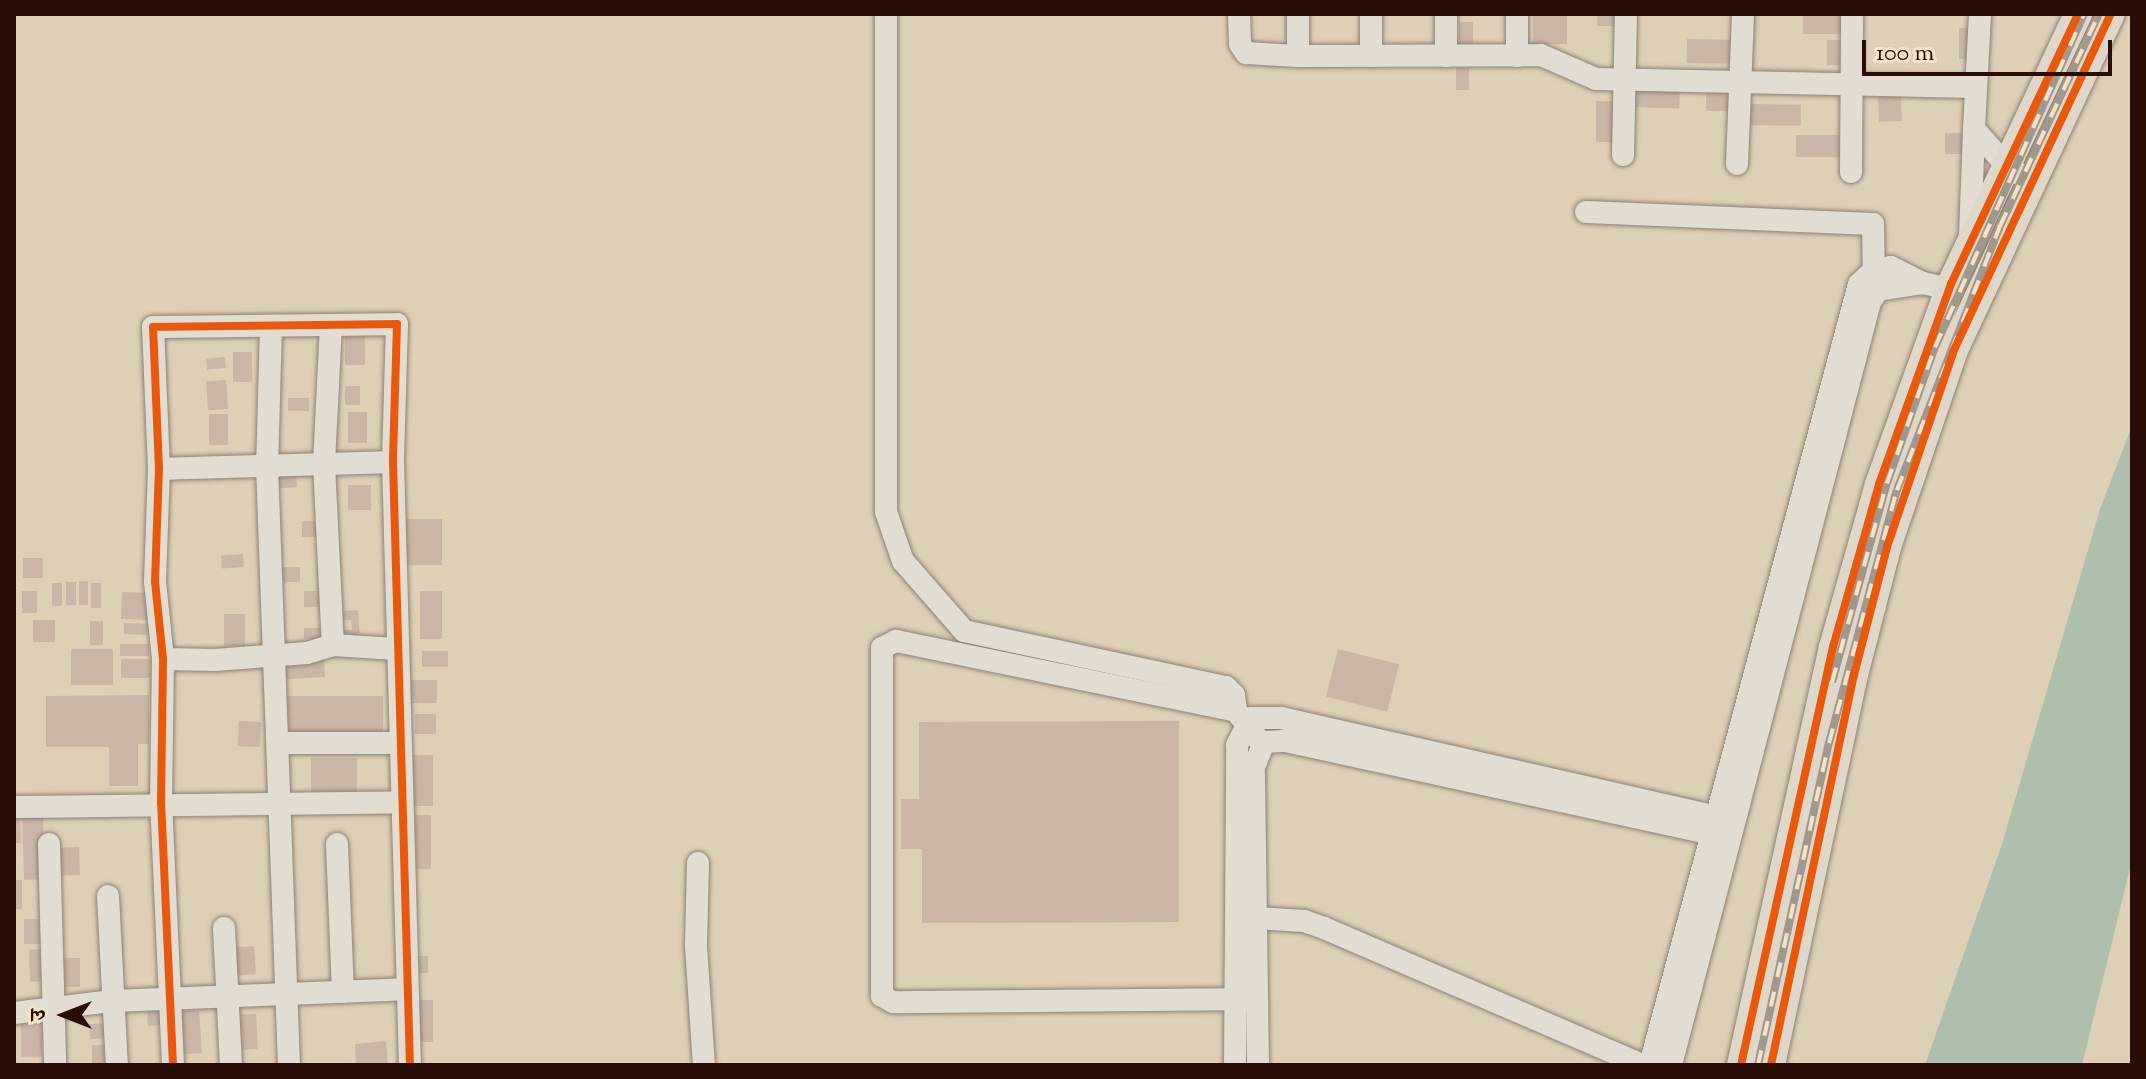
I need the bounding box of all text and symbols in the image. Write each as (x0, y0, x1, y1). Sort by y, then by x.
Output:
scale bar (1866, 24, 2116, 74)
text: 100 m (1876, 37, 1934, 71)
north arrow (24, 975, 104, 1055)
text: उ (24, 1009, 56, 1021)

